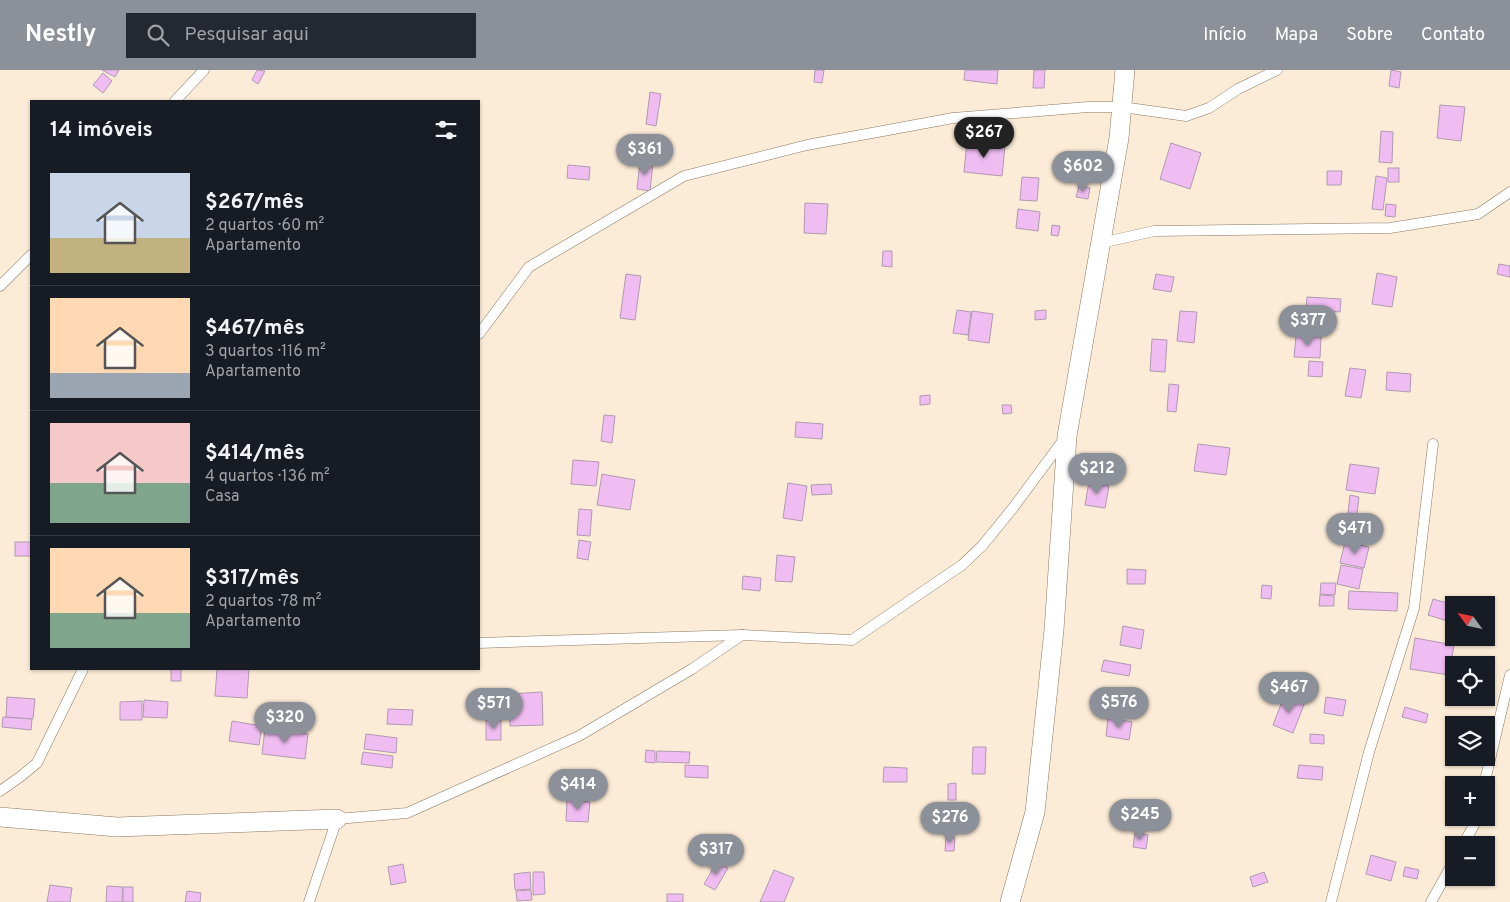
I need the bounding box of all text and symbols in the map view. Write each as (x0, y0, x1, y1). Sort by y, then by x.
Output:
search box (126, 13, 476, 58)
text: Nestly (25, 20, 96, 50)
icon: search (144, 21, 172, 49)
text: Pesquisar aqui (184, 23, 309, 47)
text: Início (1203, 24, 1247, 47)
text: Mapa (1275, 24, 1318, 47)
text: Sobre (1346, 24, 1393, 47)
text: Contato (1421, 24, 1485, 47)
icon: filters (432, 116, 460, 144)
pin: $267 (954, 116, 1014, 159)
text: 14 imóveis (50, 117, 153, 144)
text: $267 (965, 123, 1003, 143)
pin: $361 (615, 134, 675, 176)
text: $361 (627, 140, 663, 160)
pin: $602 (1053, 150, 1113, 193)
text: $602 (1063, 157, 1103, 177)
text: $267/mês (205, 189, 304, 216)
icon: home (90, 193, 150, 253)
text: 2 quartos · 60 m² (205, 216, 324, 236)
text: Apartamento (205, 236, 301, 256)
pin: $377 (1278, 304, 1338, 347)
text: $377 (1290, 311, 1326, 331)
text: $467/mês (205, 315, 305, 342)
icon: home (90, 318, 150, 378)
text: 3 quartos · 116 m² (205, 342, 326, 362)
text: Apartamento (205, 362, 301, 382)
text: $414/mês (205, 440, 305, 467)
icon: home (90, 443, 150, 503)
pin: $212 (1067, 452, 1127, 495)
text: $212 (1079, 459, 1115, 479)
text: 4 quartos · 136 m² (205, 467, 330, 487)
text: Casa (205, 487, 240, 507)
pin: $471 (1325, 512, 1385, 555)
text: $471 (1337, 519, 1373, 539)
text: $317/mês (205, 565, 299, 592)
icon: home (90, 568, 150, 628)
text: 2 quartos · 78 m² (205, 592, 322, 612)
north arrow (1445, 596, 1495, 646)
map controls (1445, 596, 1495, 886)
text: Apartamento (205, 612, 301, 632)
button: locate (1445, 656, 1495, 706)
pin: $467 (1259, 672, 1319, 714)
text: $467 (1270, 678, 1308, 698)
pin: $576 (1089, 686, 1149, 729)
pin: $571 (464, 688, 524, 730)
text: $576 (1100, 693, 1138, 713)
text: $571 (477, 694, 511, 714)
pin: $320 (255, 702, 315, 744)
text: $320 (265, 708, 305, 728)
button: layers (1445, 716, 1495, 766)
pin: $414 (548, 768, 608, 811)
text: $414 (560, 775, 596, 795)
button: + (1445, 776, 1495, 826)
pin: $245 (1110, 798, 1170, 841)
pin: $276 (920, 802, 980, 844)
text: $245 (1120, 805, 1160, 825)
text: $276 (932, 808, 968, 828)
pin: $317 (686, 834, 746, 876)
button: − (1445, 836, 1495, 886)
text: $317 (699, 840, 733, 860)

